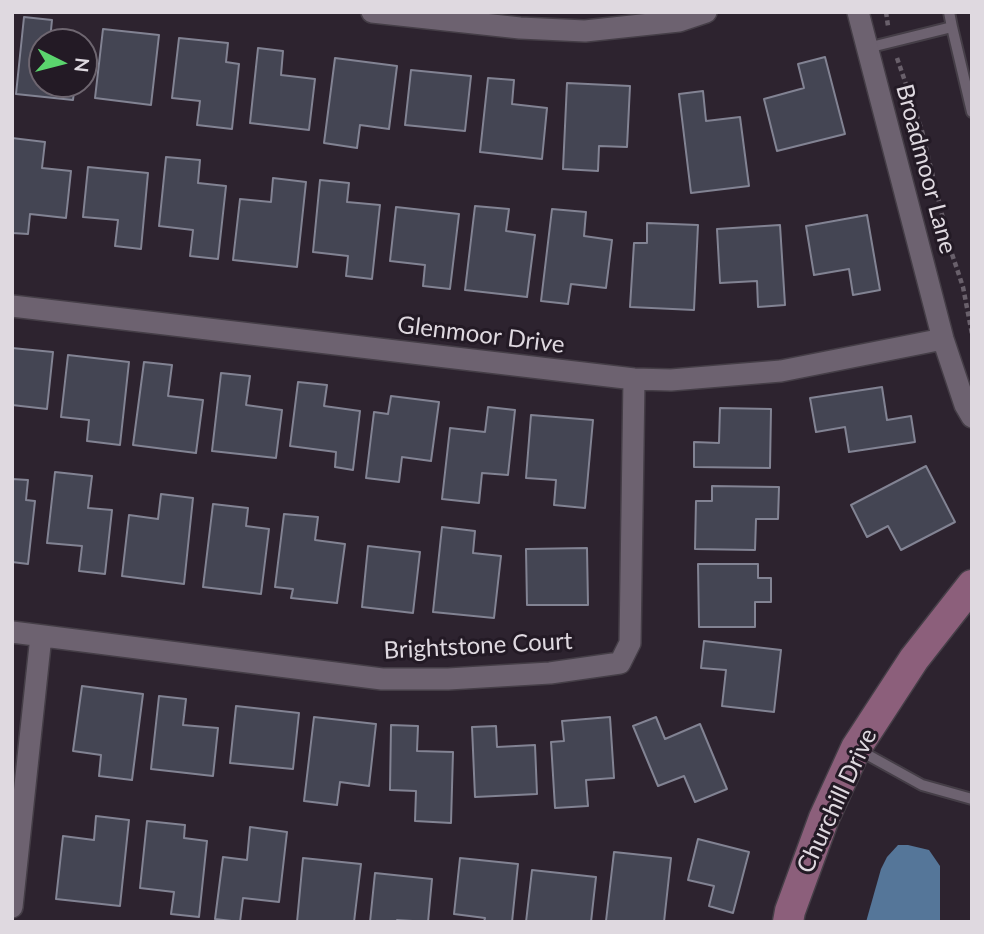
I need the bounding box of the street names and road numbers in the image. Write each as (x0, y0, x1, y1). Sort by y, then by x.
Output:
street label: Broadmoor Lane (889, 81, 963, 257)
street label: Glenmoor Drive (396, 310, 566, 360)
street label: Brightstone Court (383, 627, 573, 665)
street label: Churchill Drive (791, 724, 883, 878)

